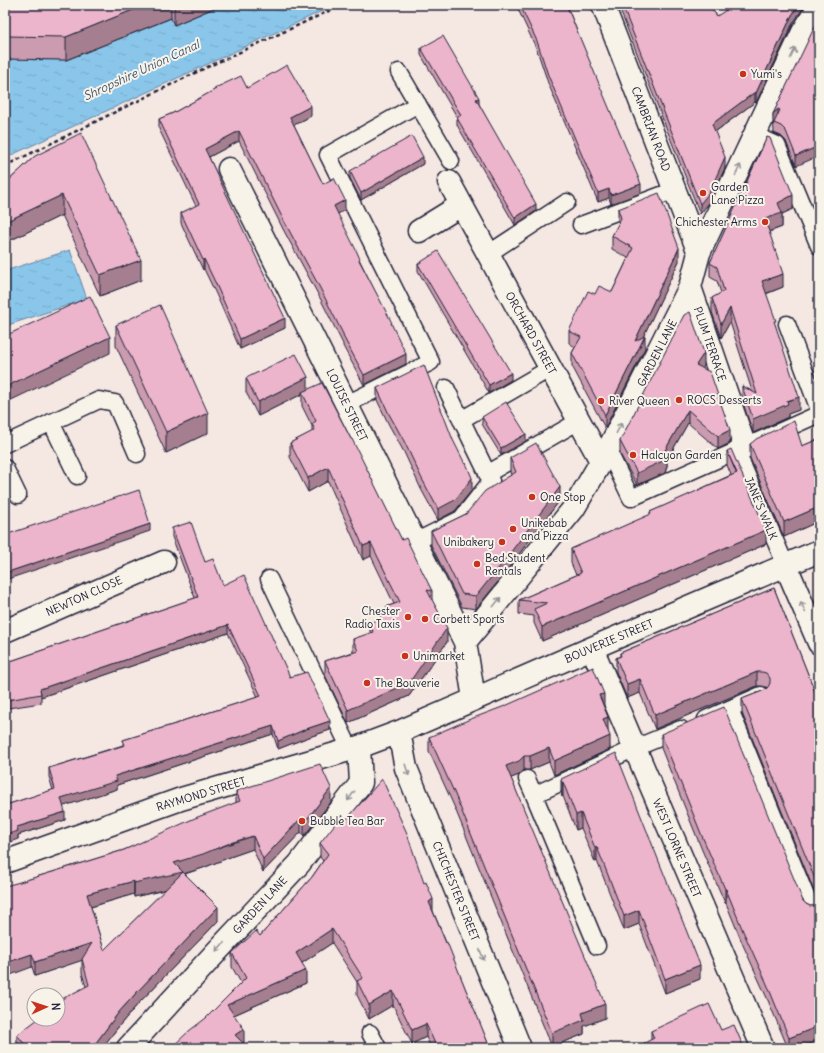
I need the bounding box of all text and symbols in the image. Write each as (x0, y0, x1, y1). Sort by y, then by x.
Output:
water label: Shropshire Union Canal (81, 36, 203, 103)
one-way arrow (790, 47, 798, 59)
place label: Yumi's (751, 67, 782, 81)
marker: Yumi's (738, 69, 748, 79)
street label: CAMBRIAN ROAD (628, 85, 674, 174)
one-way arrow (735, 165, 742, 177)
place label: Garden Lane Pizza (711, 180, 764, 207)
marker: Garden Lane Pizza (698, 188, 708, 198)
place label: Chichester Arms (675, 215, 757, 229)
marker: Chichester Arms (760, 217, 770, 227)
street label: ORCHARD STREET (502, 289, 560, 377)
street label: PLUM TERRACE (691, 305, 729, 383)
street label: GARDEN LANE (634, 317, 680, 389)
street label: LOUISE STREET (323, 366, 371, 444)
place label: ROCS Desserts (687, 393, 761, 407)
place label: River Queen (609, 394, 670, 408)
marker: ROCS Desserts (674, 395, 684, 405)
marker: River Queen (596, 396, 606, 406)
one-way arrow (616, 422, 623, 434)
place label: Halcyon Garden (641, 448, 722, 462)
marker: Halcyon Garden (628, 450, 638, 460)
street label: JANE'S WALK (741, 474, 781, 542)
place label: One Stop (540, 490, 586, 504)
marker: One Stop (527, 492, 537, 502)
place label: Unikebab and Pizza (521, 516, 569, 543)
marker: Unikebab and Pizza (508, 524, 518, 534)
place label: Unibakery (443, 535, 494, 549)
marker: Unibakery (497, 537, 507, 547)
place label: Bed Student Rentals (485, 551, 546, 578)
marker: Bed Student Rentals (472, 559, 482, 569)
street label: NEWTON CLOSE (44, 573, 124, 619)
one-way arrow (493, 597, 502, 608)
one-way arrow (799, 602, 807, 614)
place label: Chester Radio Taxis (345, 604, 401, 631)
marker: Chester Radio Taxis (403, 612, 413, 622)
place label: Corbett Sports (433, 612, 505, 626)
marker: Corbett Sports (420, 614, 430, 624)
street label: BOUVERIE STREET (563, 616, 656, 666)
place label: Unimarket (413, 649, 465, 663)
marker: Unimarket (400, 651, 410, 661)
place label: The Bouverie (375, 676, 440, 690)
marker: The Bouverie (362, 678, 372, 688)
one-way arrow (404, 763, 411, 776)
street label: RAYMOND STREET (155, 774, 248, 814)
one-way arrow (346, 791, 355, 802)
street label: WEST LORNE STREET (650, 796, 704, 900)
place label: Bubble Tea Bar (310, 814, 385, 828)
marker: Bubble Tea Bar (297, 816, 307, 826)
street label: CHICHESTER STREET (430, 839, 483, 943)
street label: GARDEN LANE (230, 873, 290, 937)
one-way arrow (215, 942, 225, 952)
one-way arrow (479, 949, 486, 961)
north arrow (26, 987, 66, 1027)
text: N (49, 1002, 63, 1011)

